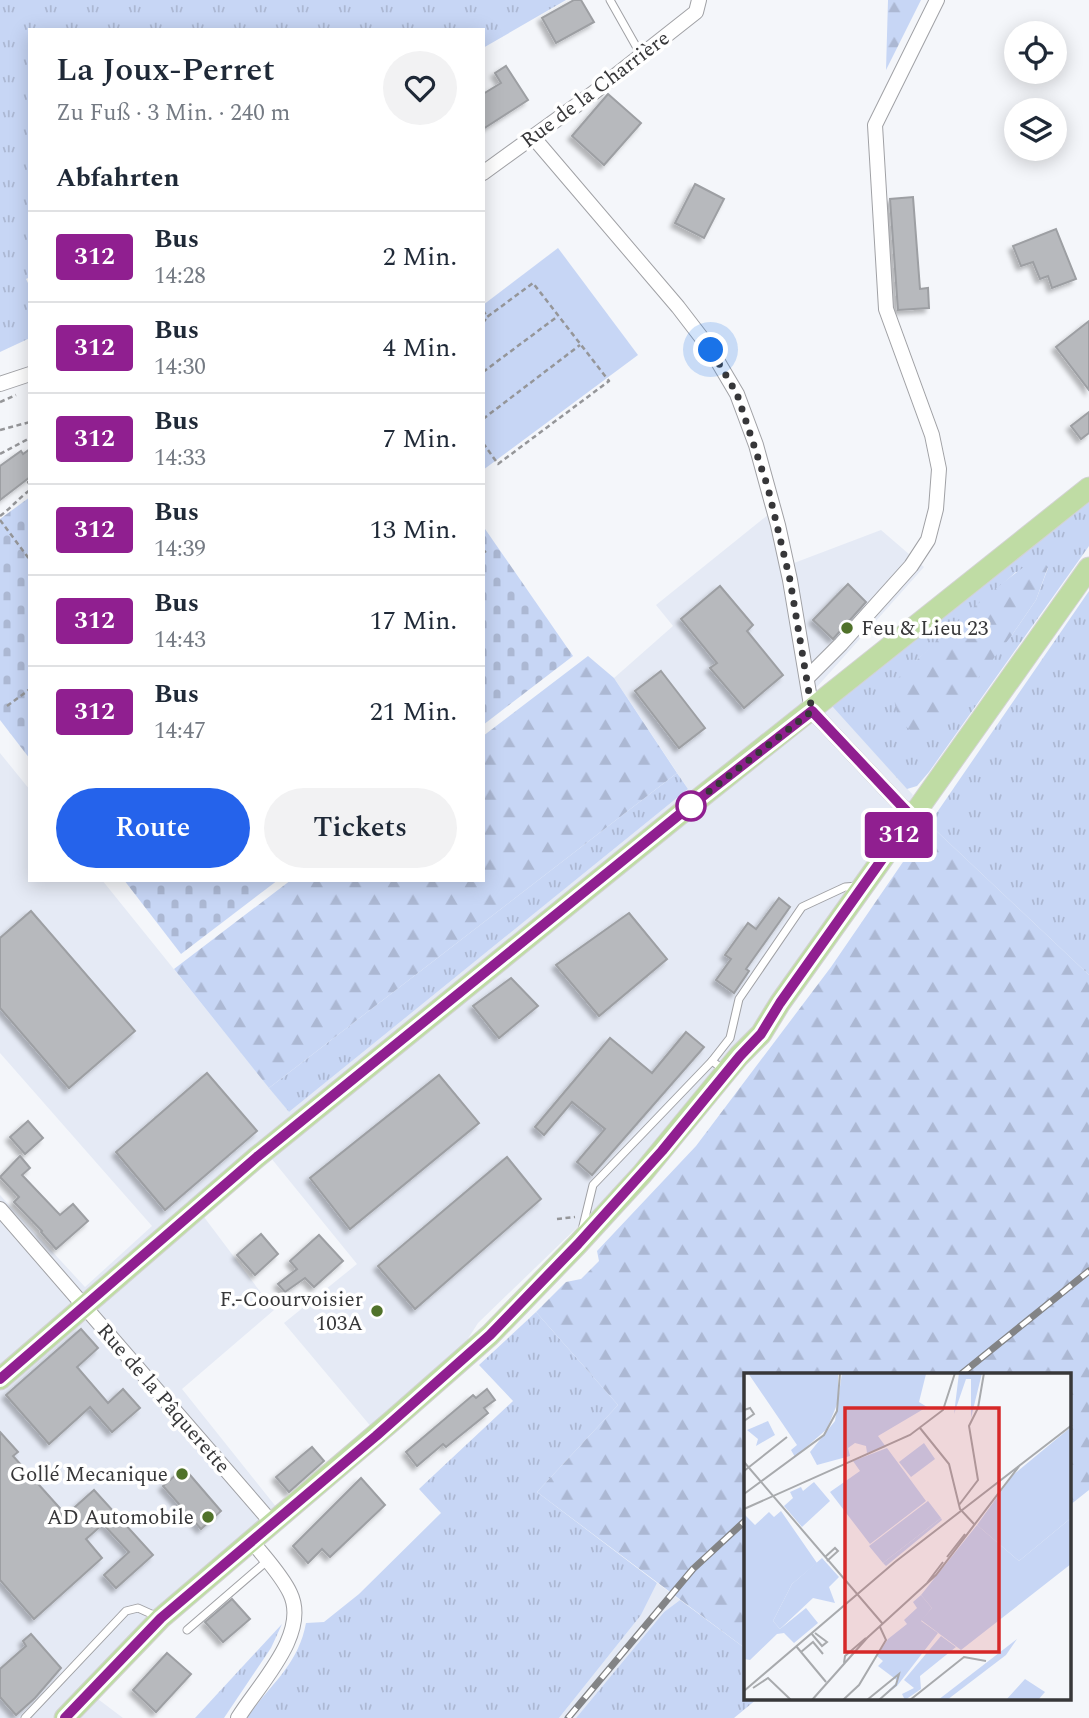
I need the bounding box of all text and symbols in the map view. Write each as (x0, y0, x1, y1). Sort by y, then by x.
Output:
map controls (1004, 21, 1067, 161)
button: locate (1004, 21, 1067, 84)
street label: Rue de la Charrière (514, 23, 677, 157)
text: La Joux-Perret (56, 45, 275, 95)
button: heart (383, 51, 457, 125)
text: Zu Fuß · 3 Min. · 240 m (56, 96, 290, 131)
button: layers (1004, 98, 1067, 161)
text: Abfahrten (56, 158, 180, 198)
text: Bus (154, 219, 199, 259)
text: 2 Min. (383, 237, 457, 277)
text: 312 (74, 239, 115, 275)
text: 14:28 (154, 259, 206, 294)
text: Bus (154, 310, 199, 350)
text: 4 Min. (383, 328, 457, 368)
text: 312 (74, 330, 115, 366)
your location (693, 332, 728, 367)
text: 14:30 (154, 350, 206, 385)
text: Bus (154, 401, 199, 441)
text: 7 Min. (383, 419, 457, 459)
text: 312 (74, 421, 115, 457)
text: 14:33 (154, 441, 206, 476)
text: Bus (154, 492, 199, 532)
text: 13 Min. (370, 510, 457, 550)
text: 312 (74, 512, 115, 548)
text: 14:39 (154, 532, 206, 567)
text: Bus (154, 583, 199, 623)
text: 17 Min. (370, 601, 457, 641)
text: 312 (74, 603, 115, 639)
place label: Feu & Lieu 23 (861, 613, 989, 645)
marker: Feu & Lieu 23 (839, 620, 855, 636)
text: 14:43 (154, 623, 206, 658)
text: Bus (154, 674, 199, 714)
text: 21 Min. (370, 692, 457, 732)
text: 312 (74, 694, 115, 730)
text: 14:47 (154, 714, 206, 749)
button: Route (56, 788, 250, 868)
button: Tickets (264, 788, 457, 868)
unlabelled marker (676, 791, 706, 821)
line badge: 312 (859, 812, 939, 858)
text: 312 (879, 817, 919, 853)
place label: F.-Coourvoisier 103A (219, 1284, 363, 1340)
marker: F.-Coourvoisier 103A (369, 1303, 385, 1319)
street label: Rue de la Pâquerette (89, 1316, 238, 1481)
inset map (744, 1373, 1072, 1700)
place label: Gollé Mecanique (10, 1459, 168, 1491)
marker: Gollé Mecanique (174, 1466, 190, 1482)
place label: AD Automobile (47, 1502, 194, 1534)
marker: AD Automobile (200, 1509, 216, 1525)

